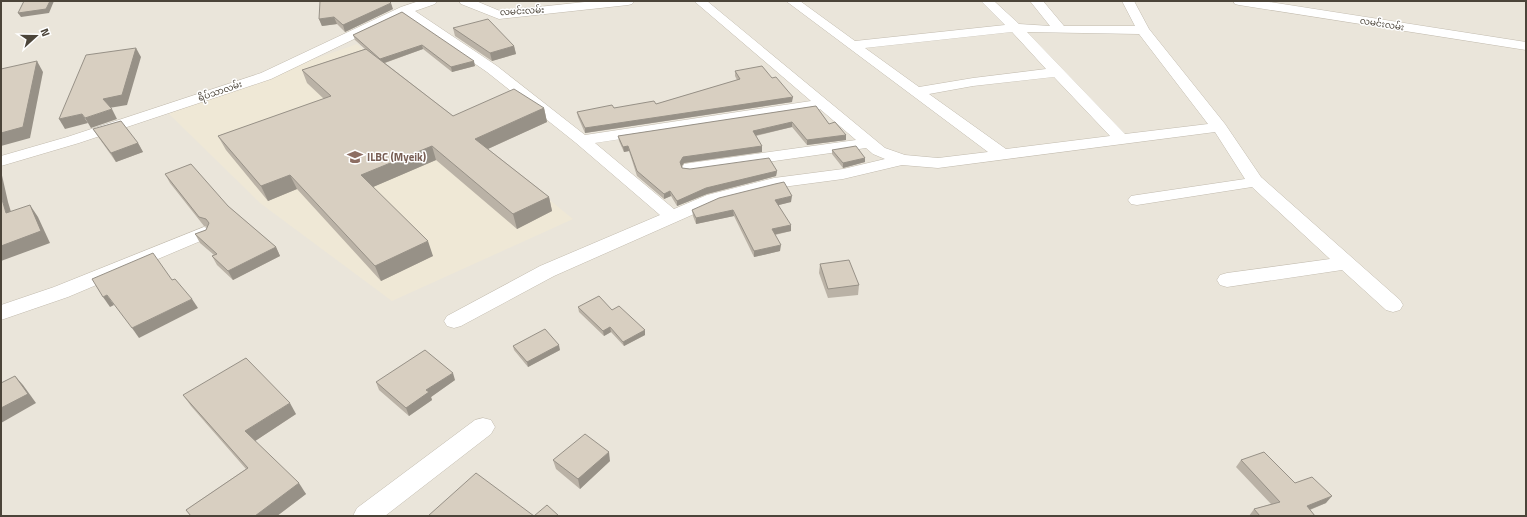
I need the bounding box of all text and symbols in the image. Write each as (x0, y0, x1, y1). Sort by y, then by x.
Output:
street label: လမင်းလမ်း (499, 3, 545, 18)
street label: လမင်းလမ်း (1359, 14, 1405, 33)
north arrow (16, 16, 56, 56)
text: N (37, 26, 54, 39)
street label: ရိပ်သာလမ်း (196, 77, 244, 105)
school or university icon: ILBC (Myeik) (346, 148, 364, 166)
place label: ILBC (Myeik) (367, 149, 426, 165)

